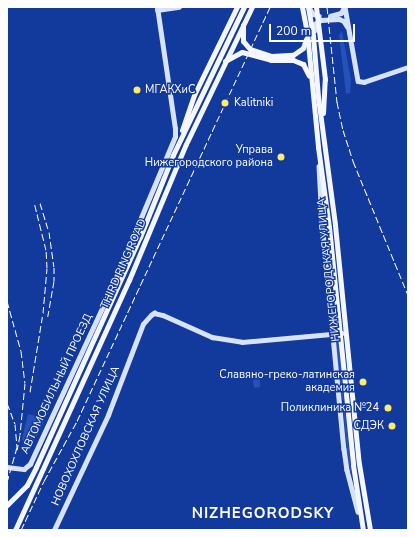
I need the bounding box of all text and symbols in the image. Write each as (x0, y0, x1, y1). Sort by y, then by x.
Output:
scale bar (271, 16, 357, 42)
text: 200 m (276, 23, 311, 39)
place label: МГАКХиС (145, 83, 195, 97)
marker: МГАКХиС (132, 85, 142, 95)
place label: Kalitniki (234, 96, 273, 110)
marker: Kalitniki (219, 97, 231, 109)
place label: Управа Нижегородского района (145, 144, 273, 170)
marker: Управа Нижегородского района (276, 152, 286, 162)
street label: НИЖЕГОРОДСКАЯ УЛИЦА (315, 198, 343, 342)
street label: THIRD RING ROAD (98, 217, 150, 311)
street label: АВТОМОБИЛЬНЫЙ ПРОЕЗД (19, 312, 95, 456)
street label: НОВОХОХЛОВСКАЯ УЛИЦА (49, 364, 123, 508)
place label: Славяно-греко-латинская академия (219, 369, 355, 395)
marker: Славяно-греко-латинская академия (358, 377, 368, 387)
place label: Поликлиника №24 (281, 401, 379, 415)
marker: Поликлиника №24 (382, 402, 394, 414)
place label: СДЭК (354, 419, 384, 433)
marker: СДЭК (387, 421, 397, 431)
district label: NIZHEGORODSKY (192, 505, 334, 523)

